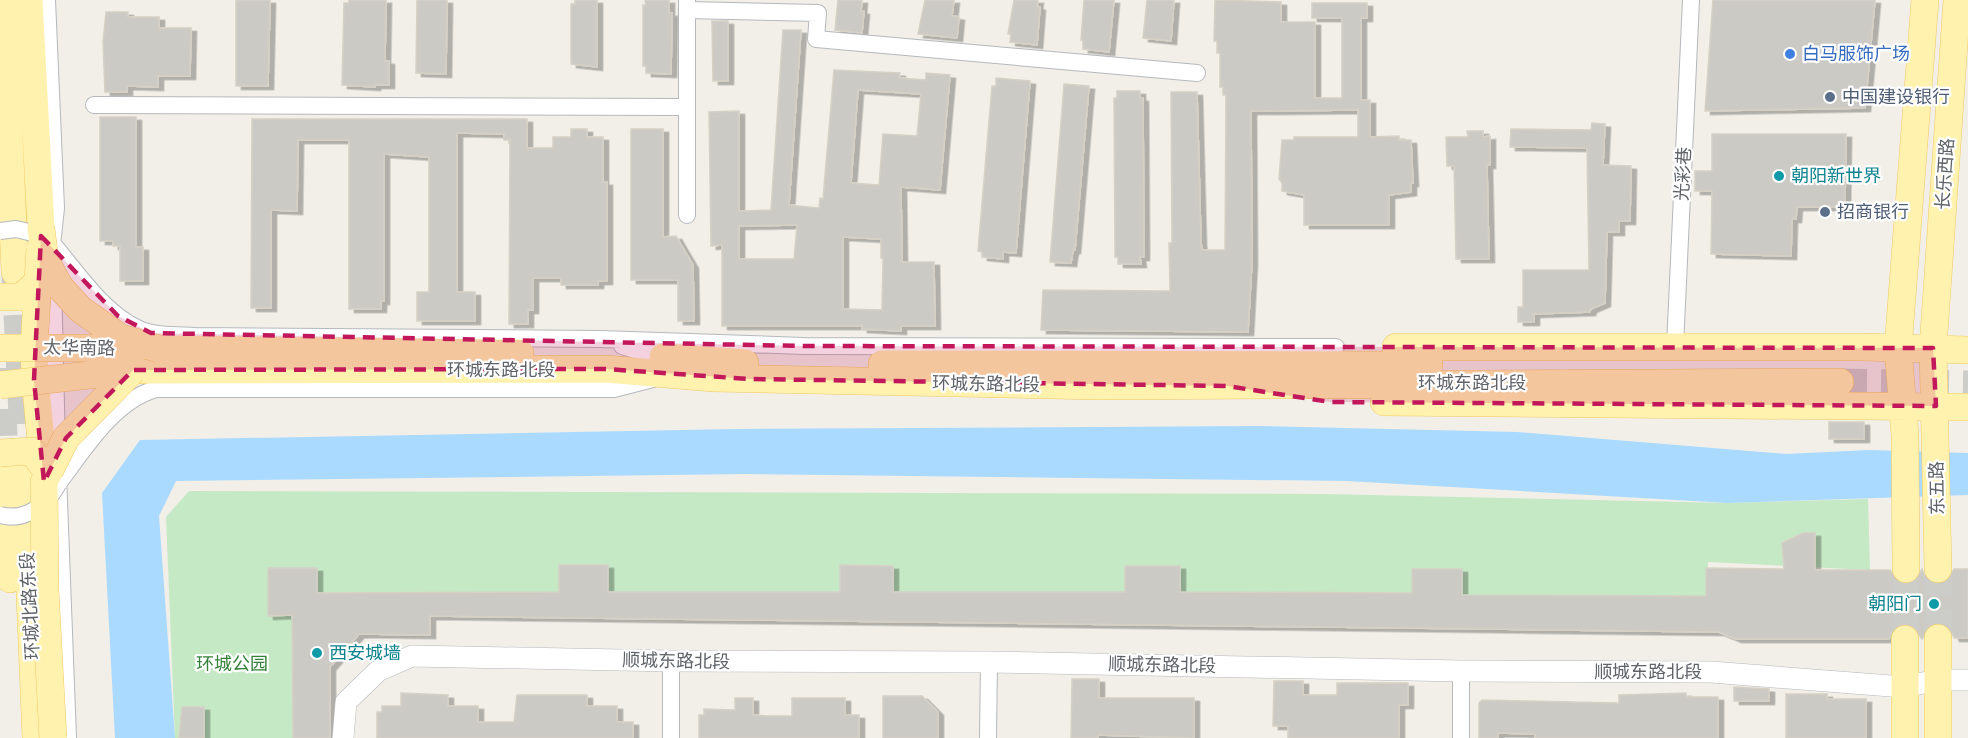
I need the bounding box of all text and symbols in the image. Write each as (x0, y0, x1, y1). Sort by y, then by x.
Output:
place label: 白马服饰广场 (1802, 43, 1910, 65)
marker: 白马服饰广场 (1783, 47, 1797, 61)
place label: 中国建设银行 (1842, 86, 1950, 108)
marker: 中国建设银行 (1823, 90, 1837, 104)
street label: 长乐西路 (1932, 137, 1958, 211)
street label: 光彩巷 (1671, 146, 1695, 202)
place label: 朝阳新世界 (1791, 165, 1881, 187)
marker: 朝阳新世界 (1772, 169, 1786, 183)
place label: 招商银行 (1837, 201, 1909, 223)
marker: 招商银行 (1818, 205, 1832, 219)
street label: 太华南路 (43, 336, 115, 360)
street label: 环城东路北段 (447, 359, 555, 381)
street label: 环城东路北段 (932, 372, 1040, 396)
street label: 环城东路北段 (1418, 372, 1526, 394)
street label: 东五路 (1926, 461, 1948, 515)
street label: 环城北路东段 (16, 551, 44, 661)
place label: 朝阳门 (1868, 593, 1922, 615)
marker: 朝阳门 (1927, 597, 1941, 611)
place label: 西安城墙 (329, 642, 401, 664)
marker: 西安城墙 (310, 646, 324, 660)
street label: 顺城东路北段 (622, 649, 730, 673)
park label: 环城公园 (196, 653, 268, 675)
street label: 顺城东路北段 (1108, 653, 1216, 677)
street label: 顺城东路北段 (1594, 661, 1702, 683)

